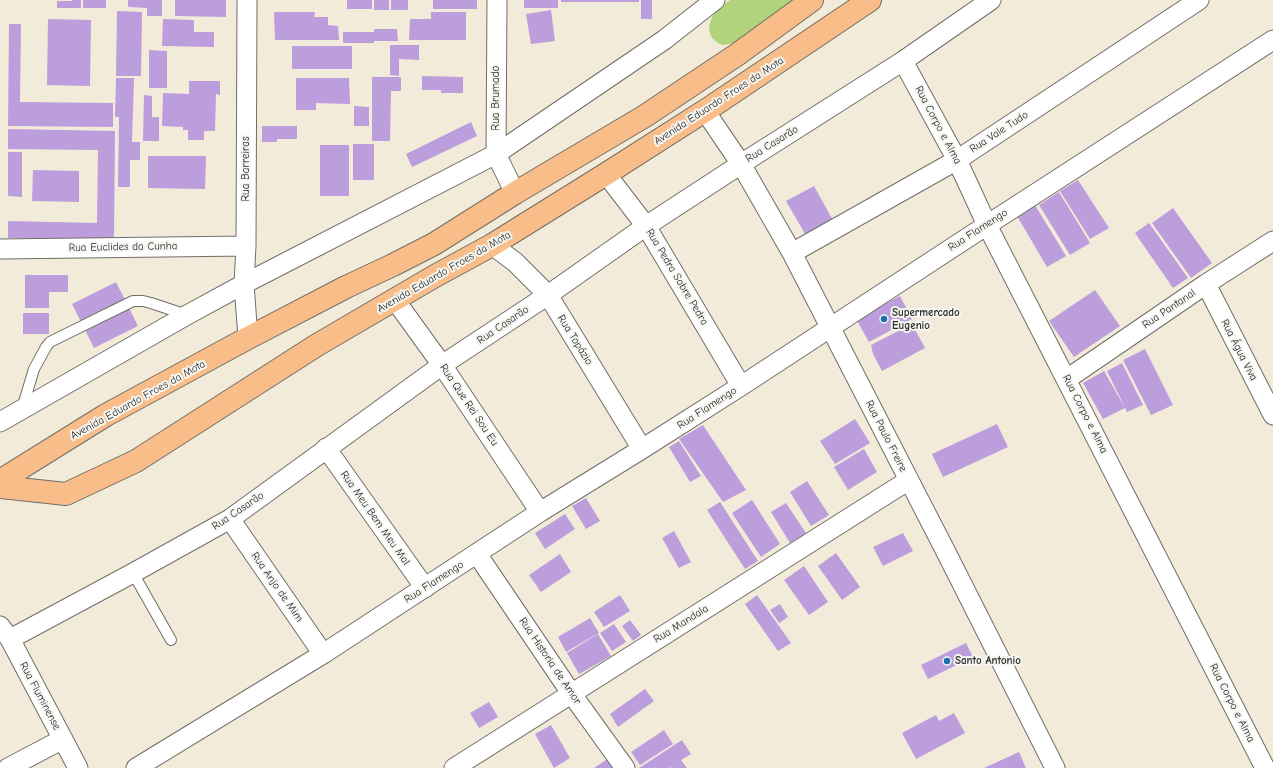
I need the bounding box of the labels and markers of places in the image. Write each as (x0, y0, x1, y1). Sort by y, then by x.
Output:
place label: Supermercado Eugenio (892, 306, 960, 332)
marker: Supermercado Eugenio (879, 314, 889, 324)
place label: Santo Antonio (955, 654, 1021, 668)
marker: Santo Antonio (942, 656, 952, 666)

